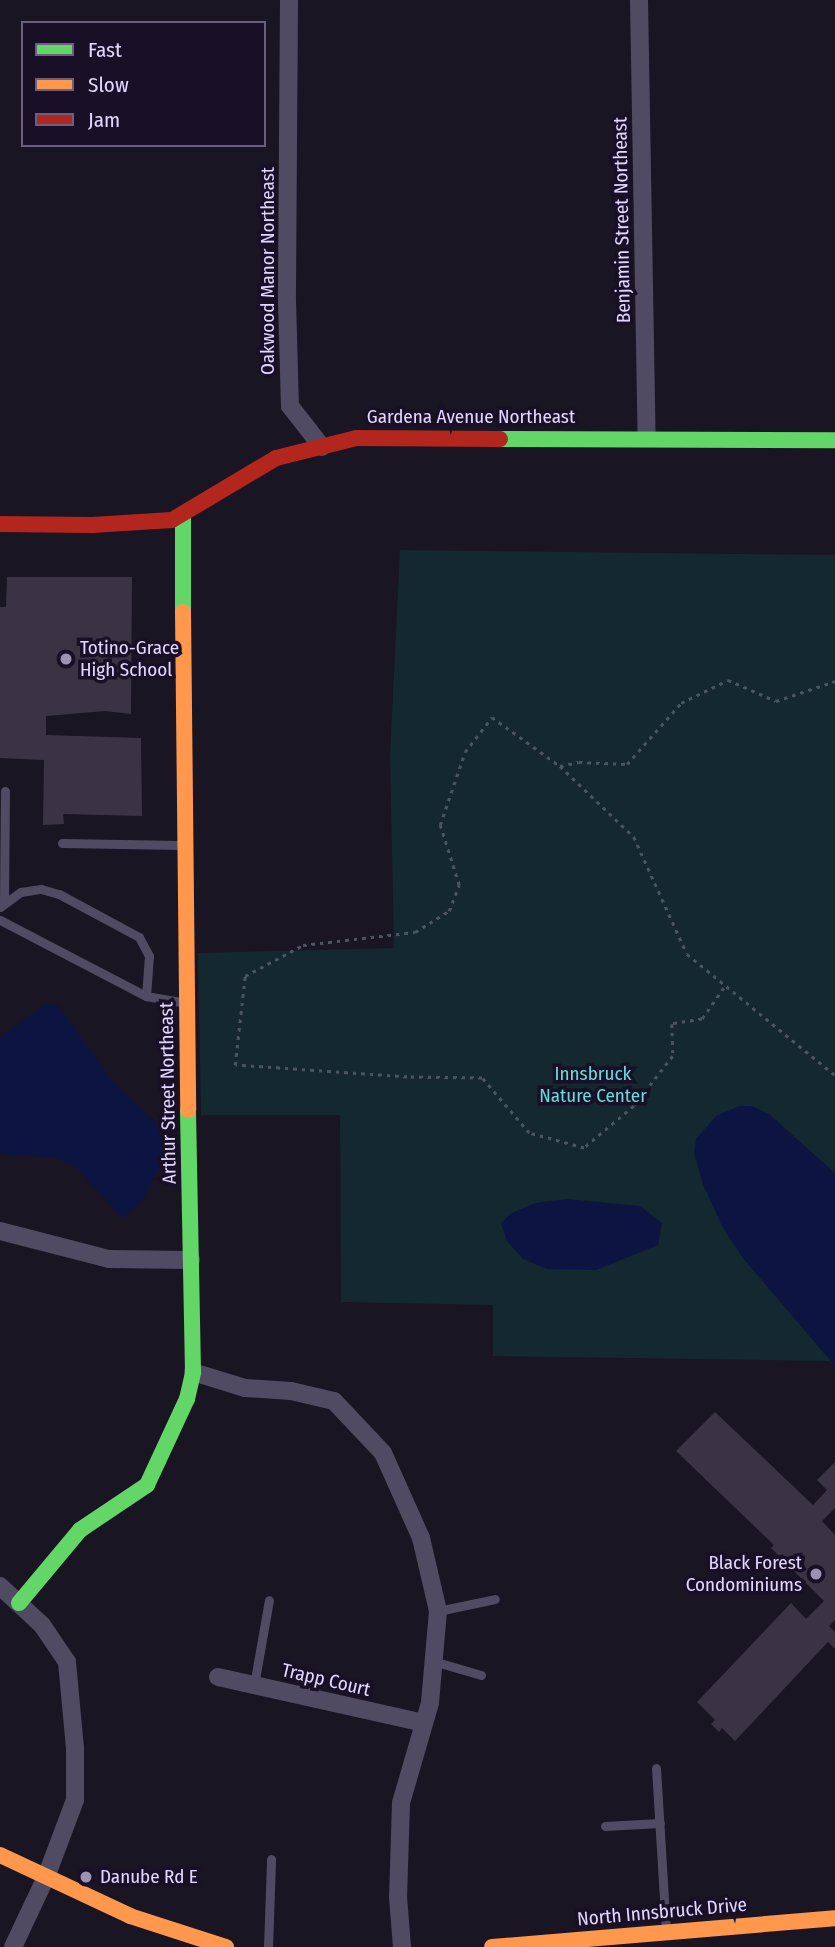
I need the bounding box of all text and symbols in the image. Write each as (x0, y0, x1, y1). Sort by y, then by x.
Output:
legend (21, 21, 266, 147)
text: Fast (88, 37, 122, 63)
text: Slow (88, 72, 129, 98)
text: Jam (88, 107, 120, 133)
street label: Benjamin Street Northeast (609, 117, 635, 323)
street label: Oakwood Manor Northeast (257, 167, 279, 375)
street label: Gardena Avenue Northeast (367, 406, 575, 428)
place label: Totino-Grace High School (80, 637, 179, 681)
marker: Totino-Grace High School (58, 651, 74, 667)
street label: Arthur Street Northeast (155, 1002, 181, 1184)
park label: Innsbruck Nature Center (539, 1063, 647, 1107)
place label: Black Forest Condominiums (686, 1552, 802, 1596)
marker: Black Forest Condominiums (808, 1566, 824, 1582)
street label: Trapp Court (279, 1659, 373, 1701)
place label: Danube Rd E (100, 1866, 198, 1888)
marker: Danube Rd E (78, 1869, 94, 1885)
street label: North Innsbruck Drive (576, 1893, 748, 1931)

